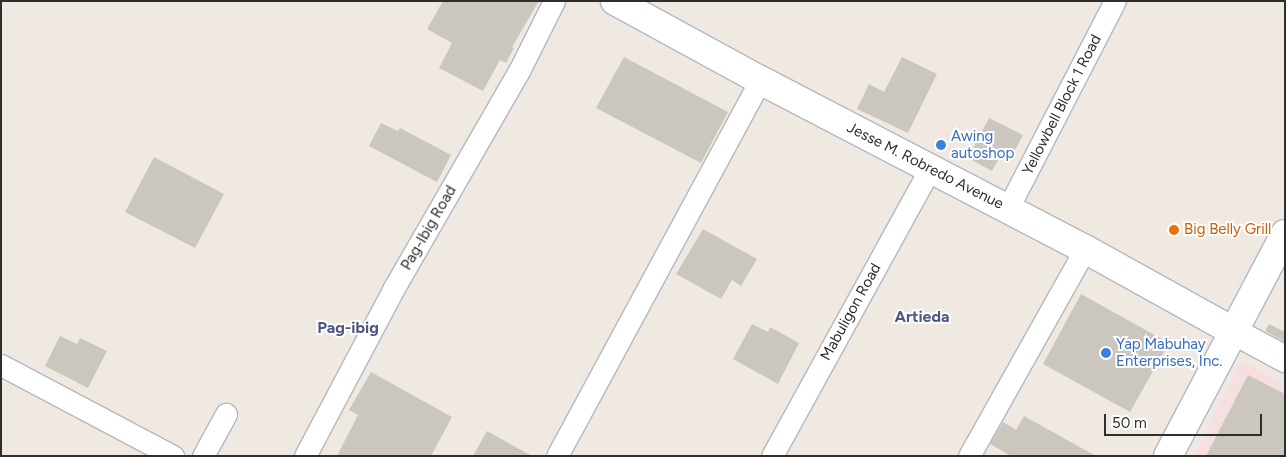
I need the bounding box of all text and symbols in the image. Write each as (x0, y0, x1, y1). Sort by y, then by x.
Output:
street label: Yellowbell Block 1 Road (1019, 32, 1105, 178)
street label: Jesse M. Robredo Avenue (844, 119, 1006, 213)
place label: Awing autoshop (951, 127, 1014, 162)
marker: Awing autoshop (935, 139, 947, 151)
street label: Pag-Ibig Road (398, 183, 460, 273)
place label: Big Belly Grill (1184, 221, 1271, 239)
marker: Big Belly Grill (1168, 224, 1180, 236)
street label: Mabuligon Road (817, 260, 885, 364)
district label: Artieda (894, 307, 950, 327)
district label: Pag-ibig (317, 318, 379, 338)
place label: Yap Mabuhay Enterprises, Inc. (1116, 335, 1222, 370)
marker: Yap Mabuhay Enterprises, Inc. (1100, 347, 1112, 359)
scale bar (1106, 404, 1264, 436)
text: 50 m (1112, 414, 1147, 432)

